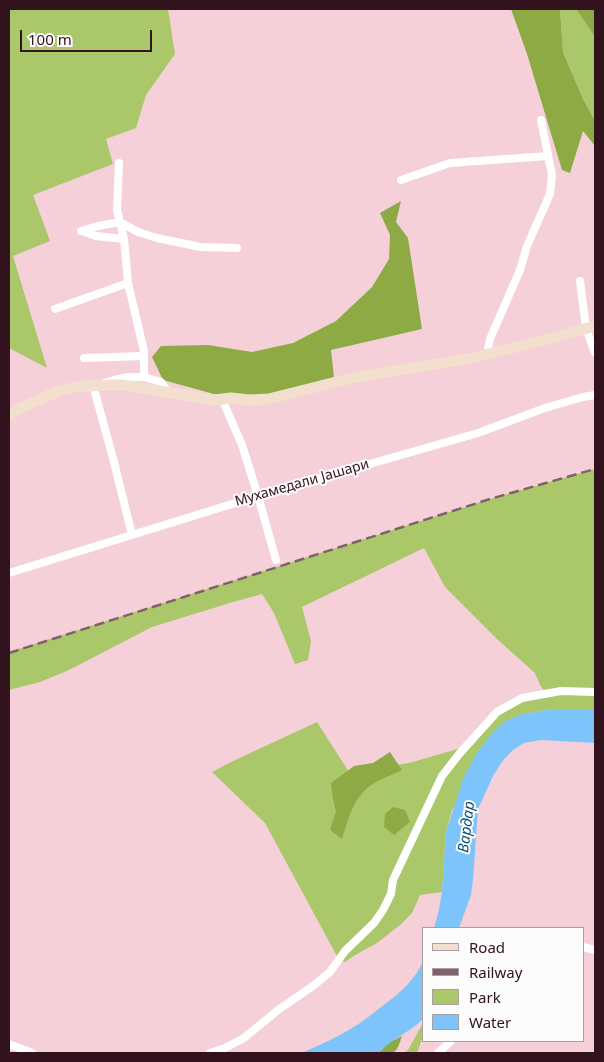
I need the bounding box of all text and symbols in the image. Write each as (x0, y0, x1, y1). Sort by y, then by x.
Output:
scale bar (22, 20, 155, 52)
text: 100 m (28, 29, 72, 49)
street label: Мухамедали Јашари (233, 456, 371, 510)
water label: Вардар (455, 800, 479, 854)
legend (422, 927, 584, 1042)
text: Road (469, 937, 505, 957)
text: Railway (469, 962, 522, 982)
text: Park (469, 987, 501, 1007)
text: Water (469, 1012, 511, 1032)

